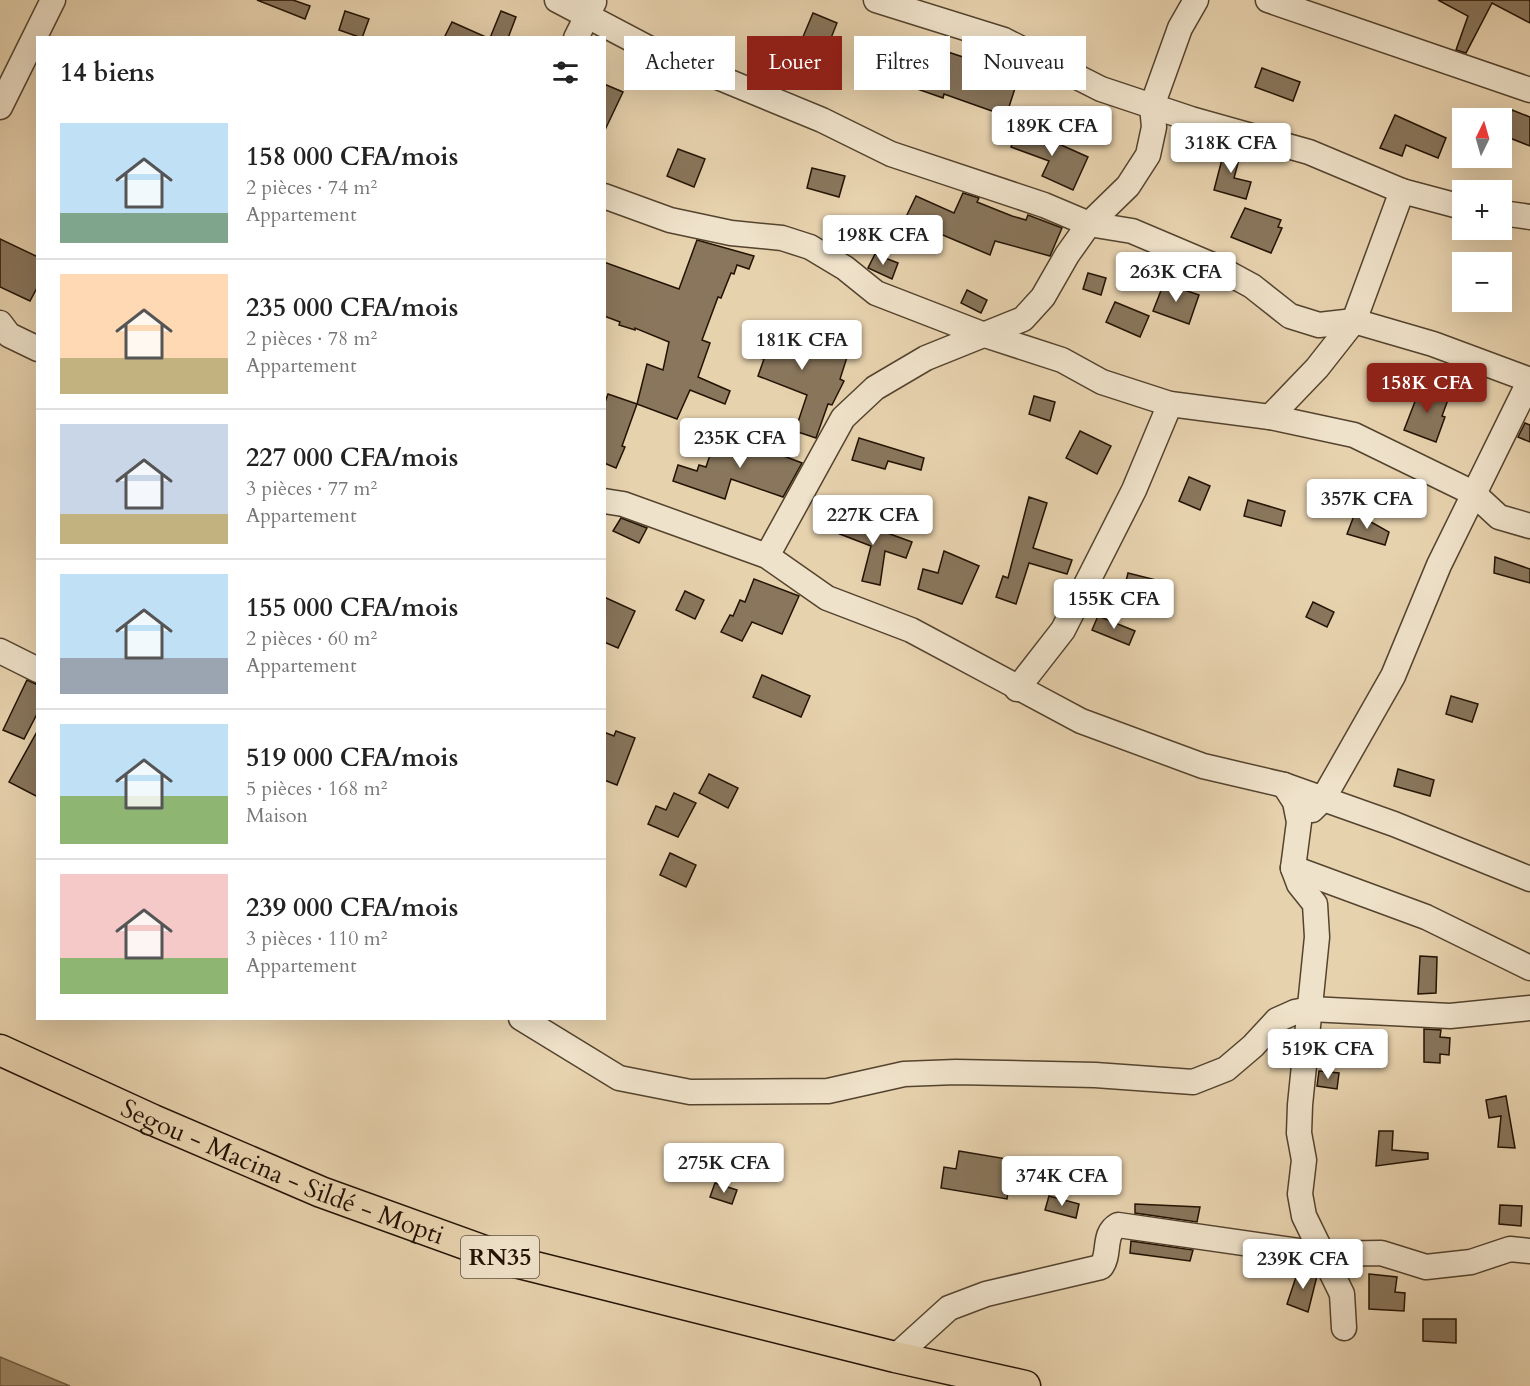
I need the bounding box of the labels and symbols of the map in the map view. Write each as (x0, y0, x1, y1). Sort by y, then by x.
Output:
pin: 189K CFA (990, 106, 1114, 157)
north arrow (1452, 108, 1512, 168)
pin: 318K CFA (1169, 123, 1293, 174)
pin: 198K CFA (821, 215, 945, 266)
pin: 263K CFA (1114, 252, 1238, 303)
pin: 181K CFA (740, 320, 864, 371)
pin: 158K CFA (1365, 363, 1489, 414)
pin: 235K CFA (678, 418, 802, 469)
pin: 357K CFA (1305, 479, 1429, 530)
pin: 227K CFA (811, 495, 935, 546)
pin: 155K CFA (1052, 579, 1176, 630)
pin: 519K CFA (1266, 1029, 1390, 1080)
street label: Segou - Macina - Sildé - Mopti (115, 1090, 449, 1253)
pin: 275K CFA (662, 1143, 786, 1194)
pin: 374K CFA (1000, 1156, 1124, 1207)
road number: RN35 (461, 1236, 539, 1278)
pin: 239K CFA (1241, 1239, 1365, 1290)

